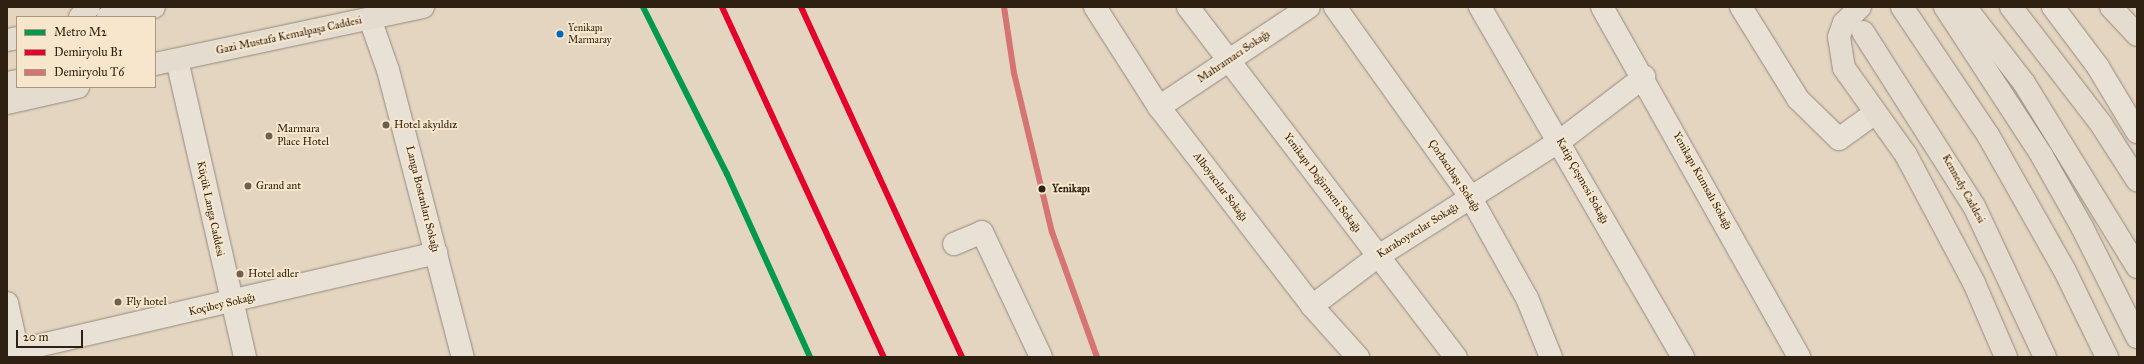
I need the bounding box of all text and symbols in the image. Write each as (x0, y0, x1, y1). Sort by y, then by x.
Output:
street label: Gazi Mustafa Kemalpaşa Caddesi (215, 14, 363, 58)
legend (16, 16, 156, 88)
place label: Yenikapı Marmaray (568, 22, 611, 46)
text: Metro M2 (54, 25, 107, 39)
street label: Mahramacı Sokağı (1195, 28, 1273, 86)
marker: Yenikapı Marmaray (555, 29, 565, 39)
text: Demiryolu B1 (54, 45, 123, 59)
text: Demiryolu T6 (54, 65, 125, 79)
place label: Hotel akyıldız (394, 118, 457, 132)
marker: Hotel akyıldız (381, 120, 391, 130)
place label: Marmara Place Hotel (277, 123, 329, 149)
street label: Yenikapı Kumsalı Sokağı (1670, 130, 1734, 232)
marker: Marmara Place Hotel (264, 131, 274, 141)
street label: Yenikapı Değirmeni Sokağı (1280, 131, 1364, 235)
street label: Katip Çeşmesi Sokağı (1553, 136, 1611, 226)
street label: Çorbacıbaşı Sokağı (1425, 137, 1483, 215)
street label: Langa Bostanları Sokağı (402, 144, 442, 254)
street label: Alboyacılar Sokağı (1190, 150, 1250, 224)
street label: Kennedy Caddesi (1939, 152, 1987, 226)
street label: Küçük Langa Caddesi (193, 160, 227, 258)
place label: Grand ant (256, 179, 301, 193)
marker: Grand ant (243, 181, 253, 191)
marker: Yenikapı (1035, 182, 1049, 196)
place label: Yenikapı (1052, 182, 1090, 196)
street label: Karaboyacılar Sokağı (1375, 201, 1461, 261)
place label: Hotel adler (248, 267, 299, 281)
marker: Hotel adler (235, 269, 245, 279)
street label: Koçibey Sokağı (187, 291, 257, 319)
place label: Fly hotel (126, 295, 167, 309)
marker: Fly hotel (113, 297, 123, 307)
scale bar (18, 322, 85, 348)
text: 20 m (23, 330, 49, 344)

